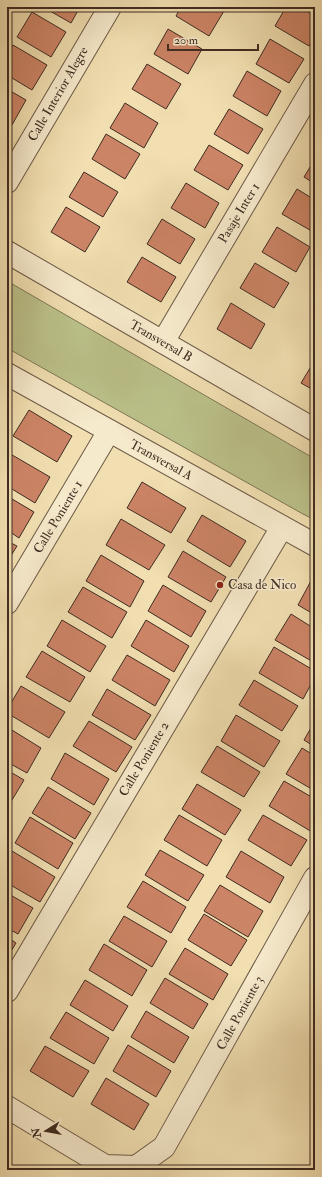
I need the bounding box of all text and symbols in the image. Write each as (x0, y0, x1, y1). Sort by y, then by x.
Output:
scale bar (168, 26, 258, 52)
text: 20 m (174, 33, 199, 48)
street label: Calle Interior Alegre (24, 43, 92, 144)
street label: Pasaje Inter 1 (215, 180, 263, 246)
street label: Transversal B (127, 317, 195, 365)
street label: Transversal A (127, 436, 196, 484)
street label: Calle Poniente 1 (30, 477, 86, 556)
place label: Casa de Nico (228, 577, 296, 593)
marker: Casa de Nico (215, 580, 225, 590)
street label: Calle Poniente 2 (115, 718, 173, 799)
street label: Calle Poniente 3 (213, 973, 267, 1053)
north arrow (26, 1111, 66, 1151)
text: N (29, 1126, 44, 1140)

